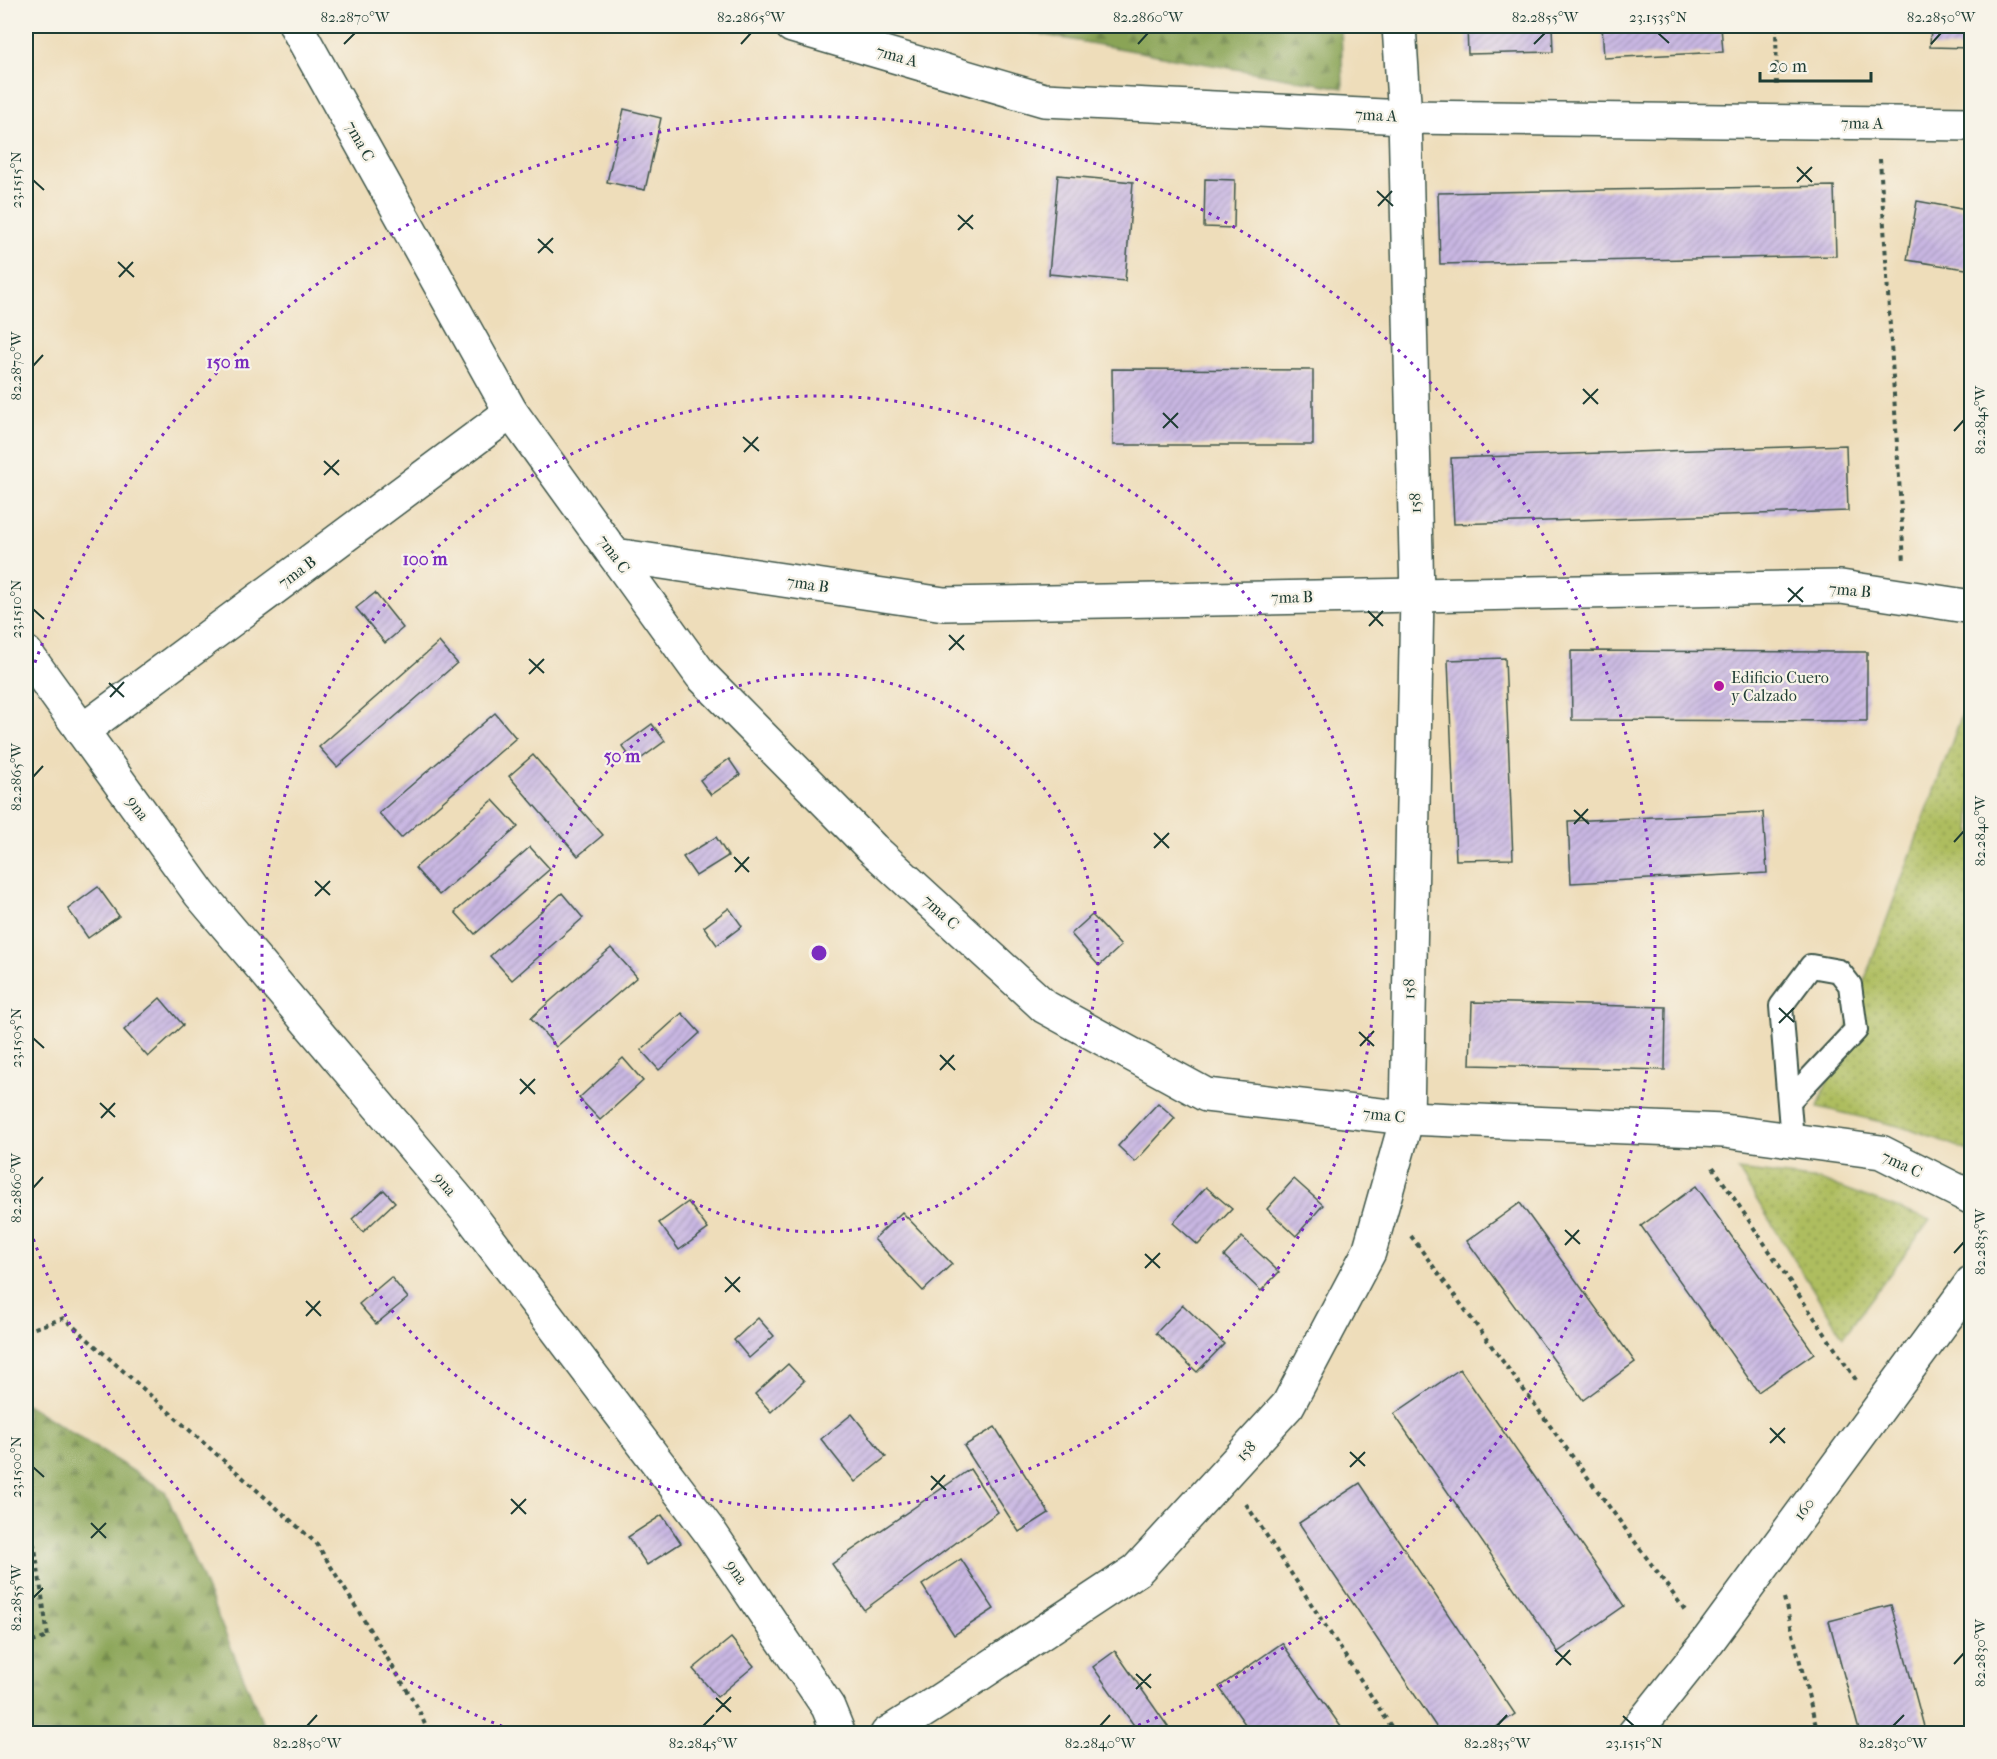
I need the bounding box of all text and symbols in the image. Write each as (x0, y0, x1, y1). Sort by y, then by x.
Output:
text: 82.2870°W (320, 8, 391, 26)
text: 82.2865°W (717, 8, 786, 26)
text: 82.2860°W (1113, 8, 1184, 26)
text: 82.2855°W (1512, 8, 1580, 26)
text: 23.1535°N (1629, 8, 1688, 26)
text: 82.2850°W (1907, 8, 1976, 26)
street label: 7ma A (874, 41, 921, 71)
scale bar (1760, 45, 1871, 83)
text: 20 m (1769, 56, 1807, 77)
street label: 7ma A (1354, 104, 1398, 126)
street label: 7ma A (1841, 113, 1884, 133)
street label: 7ma C (341, 118, 379, 164)
text: 23.1515°N (7, 151, 25, 209)
text: 82.2870°W (7, 330, 25, 401)
text: 150 m (207, 352, 250, 373)
text: 82.2845°W (1971, 384, 1989, 454)
street label: 158 (1405, 493, 1425, 513)
street label: 7ma C (594, 531, 634, 577)
text: 100 m (402, 549, 449, 570)
street label: 7ma B (274, 552, 320, 592)
street label: 7ma B (786, 571, 830, 597)
text: 23.1510°N (7, 579, 25, 638)
street label: 7ma B (1828, 579, 1872, 601)
street label: 7ma B (1271, 587, 1313, 607)
place label: Edificio Cuero y Calzado (1731, 668, 1829, 705)
marker: Edificio Cuero y Calzado (1712, 679, 1726, 693)
text: 82.2865°W (7, 742, 25, 811)
text: 50 m (604, 746, 641, 767)
street label: 9na (123, 792, 153, 824)
text: 82.2840°W (1971, 794, 1989, 866)
street label: 7ma C (919, 891, 963, 933)
centre of rings (809, 943, 829, 963)
street label: 158 (1399, 979, 1419, 999)
text: 23.1505°N (7, 1007, 25, 1068)
street label: 7ma C (1362, 1103, 1406, 1127)
street label: 7ma C (1879, 1146, 1925, 1182)
text: 82.2860°W (7, 1152, 25, 1223)
street label: 9na (430, 1168, 461, 1200)
text: 82.2835°W (1971, 1208, 1989, 1275)
text: 23.1500°N (7, 1435, 25, 1498)
street label: 158 (1232, 1437, 1260, 1465)
street label: 160 (1789, 1494, 1819, 1524)
street label: 9na (722, 1556, 752, 1588)
text: 82.2855°W (7, 1563, 25, 1631)
text: 82.2830°W (1971, 1618, 1989, 1687)
text: 82.2850°W (273, 1734, 342, 1752)
text: 82.2845°W (669, 1734, 739, 1752)
text: 82.2840°W (1065, 1734, 1137, 1752)
text: 82.2835°W (1464, 1734, 1531, 1752)
text: 23.1515°N (1605, 1734, 1663, 1752)
text: 82.2830°W (1859, 1734, 1928, 1752)

